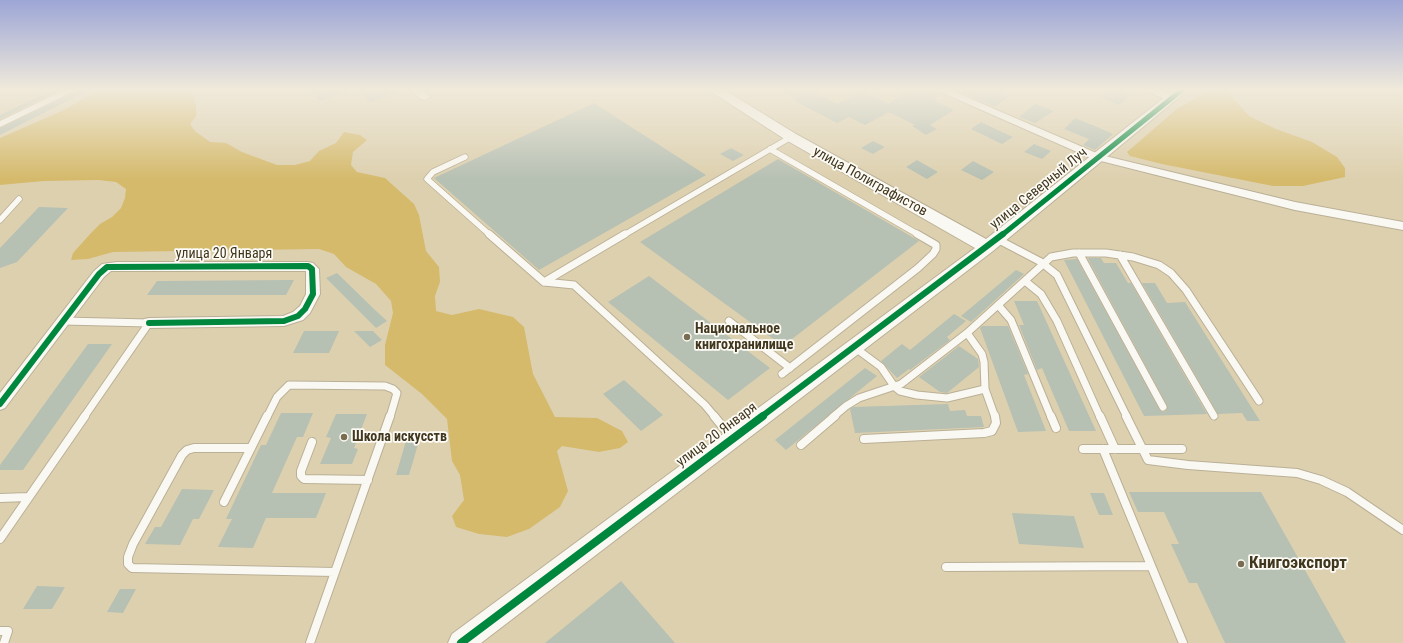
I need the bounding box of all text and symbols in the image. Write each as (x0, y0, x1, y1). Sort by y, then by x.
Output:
street label: улица Полиграфистов (810, 144, 930, 220)
street label: улица Северный Луч (987, 145, 1091, 233)
street label: улица 20 Января (176, 246, 272, 262)
place label: Национальное книгохранилище (695, 321, 793, 354)
marker: Национальное книгохранилище (682, 332, 692, 342)
street label: улица 20 Января (673, 399, 761, 471)
place label: Школа искусств (352, 429, 447, 445)
marker: Школа искусств (339, 432, 349, 442)
place label: Книгоэкспорт (1249, 554, 1347, 574)
marker: Книгоэкспорт (1236, 559, 1246, 569)

